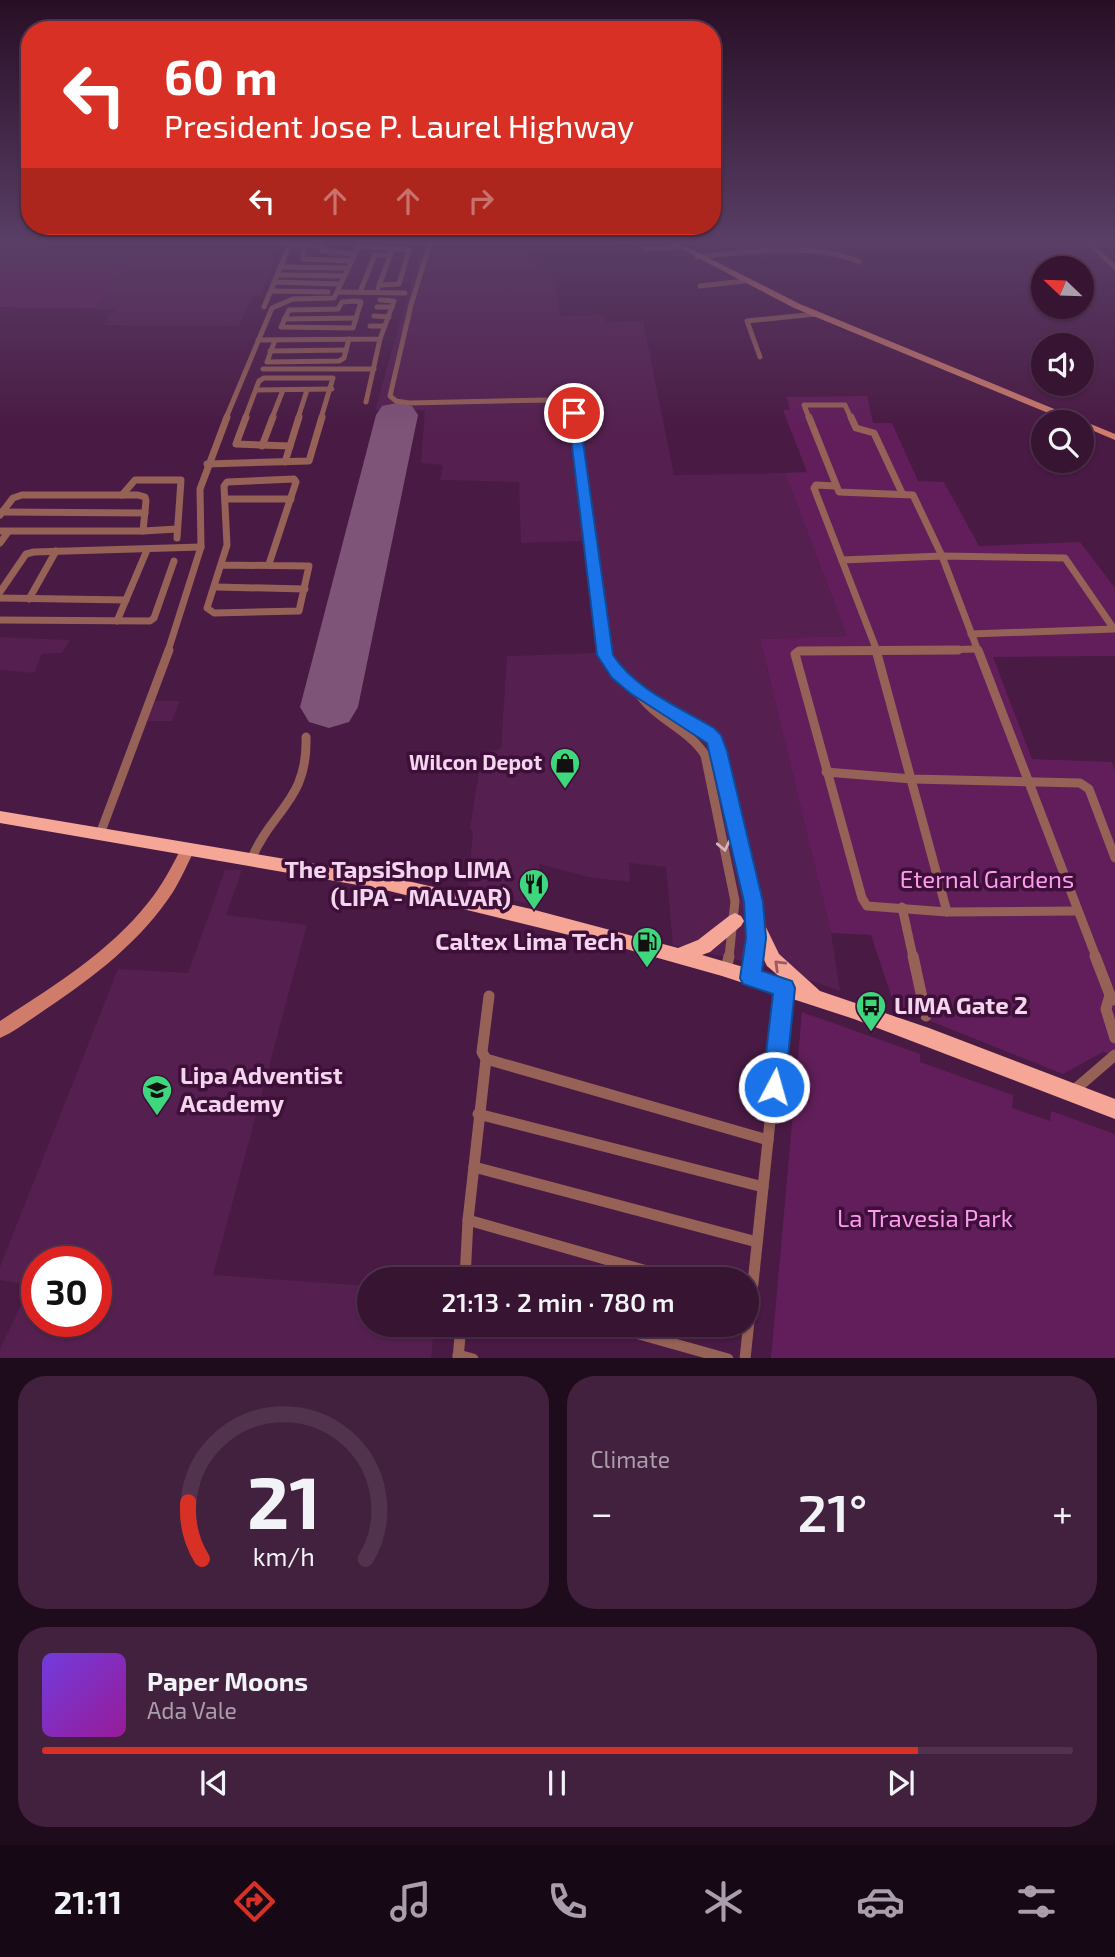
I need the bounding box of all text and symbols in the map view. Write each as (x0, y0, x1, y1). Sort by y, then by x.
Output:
text: 60 m (164, 46, 278, 105)
icon: left (49, 49, 140, 140)
text: President Jose P. Laurel Highway (164, 106, 634, 144)
icon: left (243, 182, 281, 220)
icon: ahead (316, 182, 354, 220)
icon: ahead (389, 182, 427, 220)
icon: right (462, 182, 500, 220)
north arrow (1031, 256, 1094, 318)
map controls (1031, 256, 1094, 473)
button: sound (1031, 333, 1094, 396)
pin (544, 383, 604, 443)
icon: arrive (555, 394, 593, 432)
button: search (1031, 410, 1094, 473)
shop icon: Wilcon Depot (548, 746, 582, 790)
place label: Wilcon Depot (409, 749, 542, 774)
one-way arrow (715, 840, 730, 852)
place label: The TapsiShop LIMA (LIPA - MALVAR) (284, 854, 511, 911)
park label: Eternal Gardens (900, 864, 1074, 893)
restaurant icon: The TapsiShop LIMA (LIPA - MALVAR) (517, 867, 551, 911)
fuel station icon: Caltex Lima Tech (630, 925, 664, 969)
place label: Caltex Lima Tech (435, 926, 624, 955)
one-way arrow (775, 960, 788, 973)
bus stop icon: LIMA Gate 2 (854, 989, 888, 1033)
place label: LIMA Gate 2 (894, 990, 1028, 1019)
position arrow (737, 1050, 811, 1124)
place label: Lipa Adventist Academy (180, 1060, 343, 1117)
school or university icon: Lipa Adventist Academy (140, 1073, 174, 1117)
park label: La Travesia Park (837, 1203, 1013, 1232)
speed limit sign: 30 (21, 1246, 112, 1337)
text: 21:13 · 2 min · 780 m (441, 1286, 675, 1317)
text: Climate (591, 1445, 670, 1473)
text: 21 (246, 1456, 320, 1544)
text: 21° (797, 1480, 867, 1542)
text: − (591, 1489, 613, 1535)
text: + (1052, 1489, 1073, 1535)
text: km/h (252, 1540, 314, 1570)
text: Paper Moons (147, 1665, 308, 1696)
text: Ada Vale (147, 1696, 237, 1724)
icon: previous (195, 1764, 233, 1802)
icon: pause (538, 1764, 576, 1802)
icon: next (882, 1764, 920, 1802)
icon: directions (230, 1877, 279, 1926)
icon: music (386, 1877, 435, 1926)
icon: phone (543, 1877, 592, 1926)
icon: climate (699, 1877, 748, 1926)
icon: car (856, 1877, 905, 1926)
icon: filters (1012, 1877, 1061, 1926)
text: 21:11 (54, 1882, 122, 1920)

